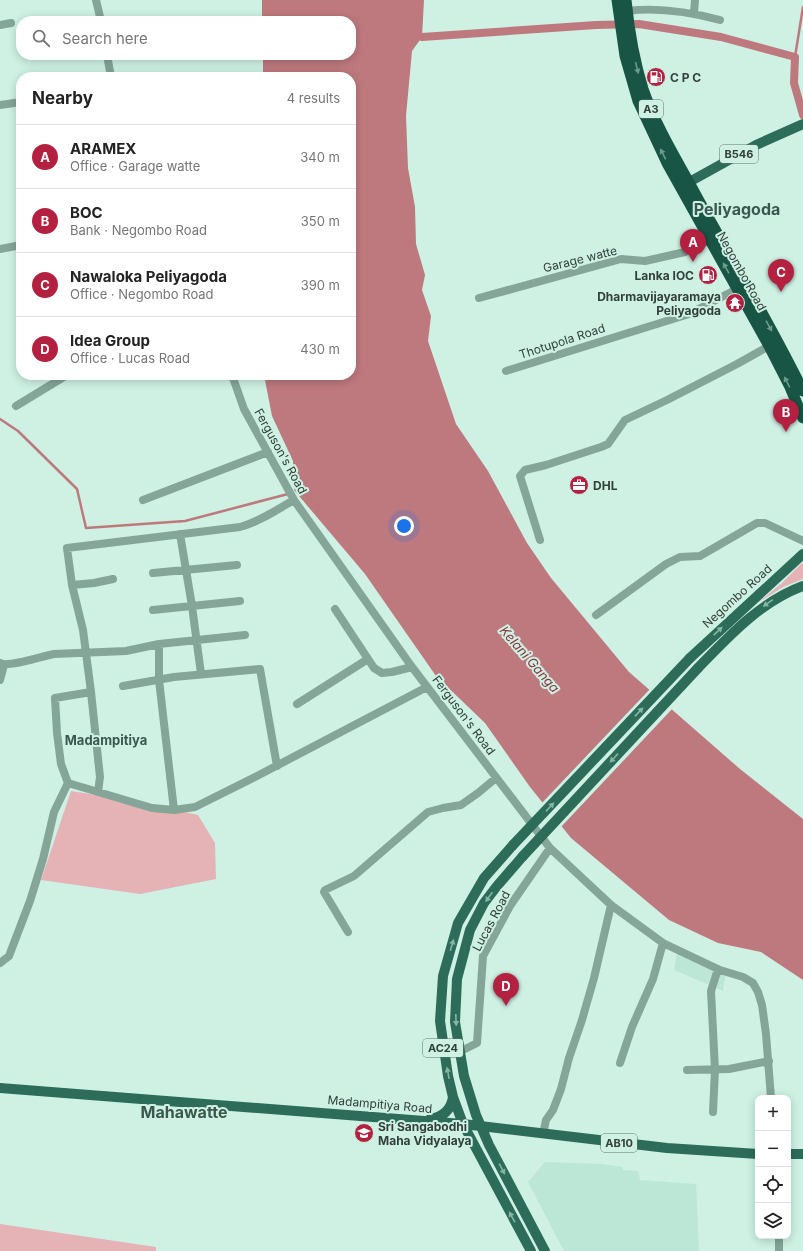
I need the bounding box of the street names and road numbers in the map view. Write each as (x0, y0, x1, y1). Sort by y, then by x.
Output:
road number: A3 (639, 100, 663, 118)
road number: B546 (720, 145, 758, 163)
street label: Negombo Road (714, 229, 770, 313)
street label: Garage watte (541, 243, 619, 275)
street label: Thotupola Road (517, 320, 607, 362)
street label: Ferguson's Road (251, 406, 311, 496)
street label: Negombo Road (699, 561, 775, 631)
street label: Ferguson's Road (429, 672, 499, 758)
street label: Lucas Road (469, 888, 513, 954)
road number: AC24 (423, 1039, 463, 1057)
street label: Madampitiya Road (327, 1092, 433, 1116)
road number: AB10 (601, 1134, 637, 1152)

